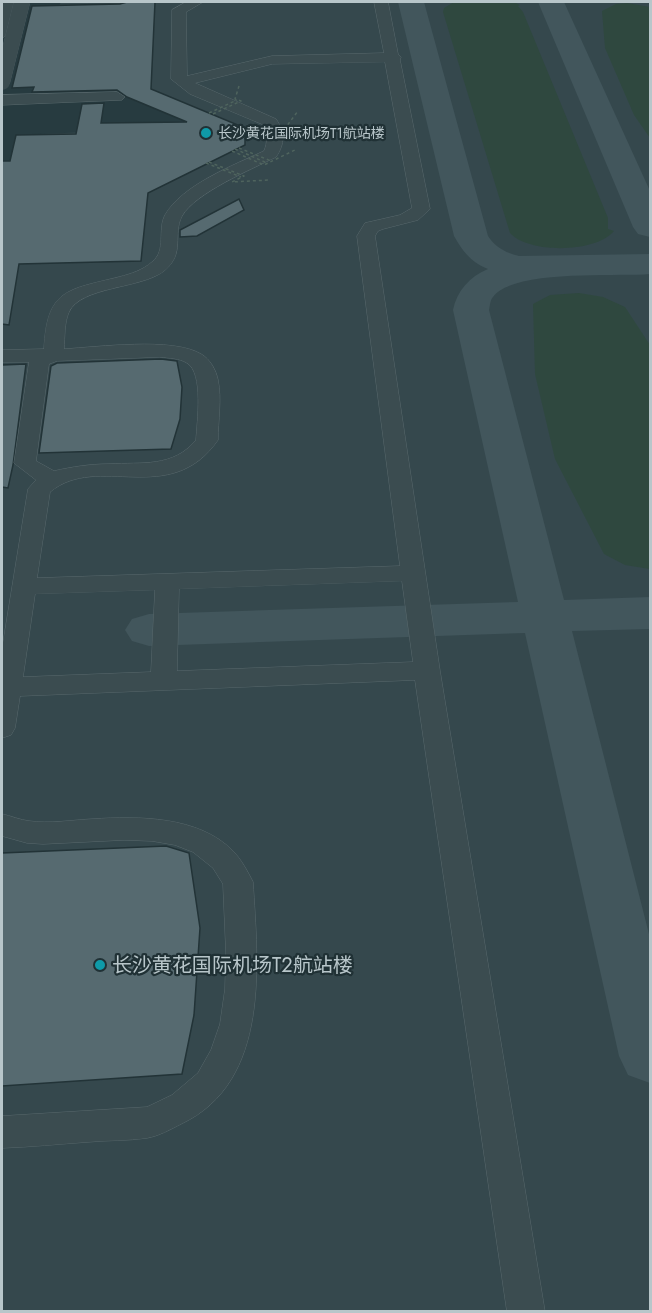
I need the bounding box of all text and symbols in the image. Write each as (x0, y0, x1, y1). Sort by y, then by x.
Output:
place label: 长沙黄花国际机场T1航站楼 (218, 123, 385, 143)
marker: 长沙黄花国际机场T1航站楼 (199, 126, 213, 140)
place label: 长沙黄花国际机场T2航站楼 (112, 951, 353, 980)
marker: 长沙黄花国际机场T2航站楼 (93, 958, 107, 972)

